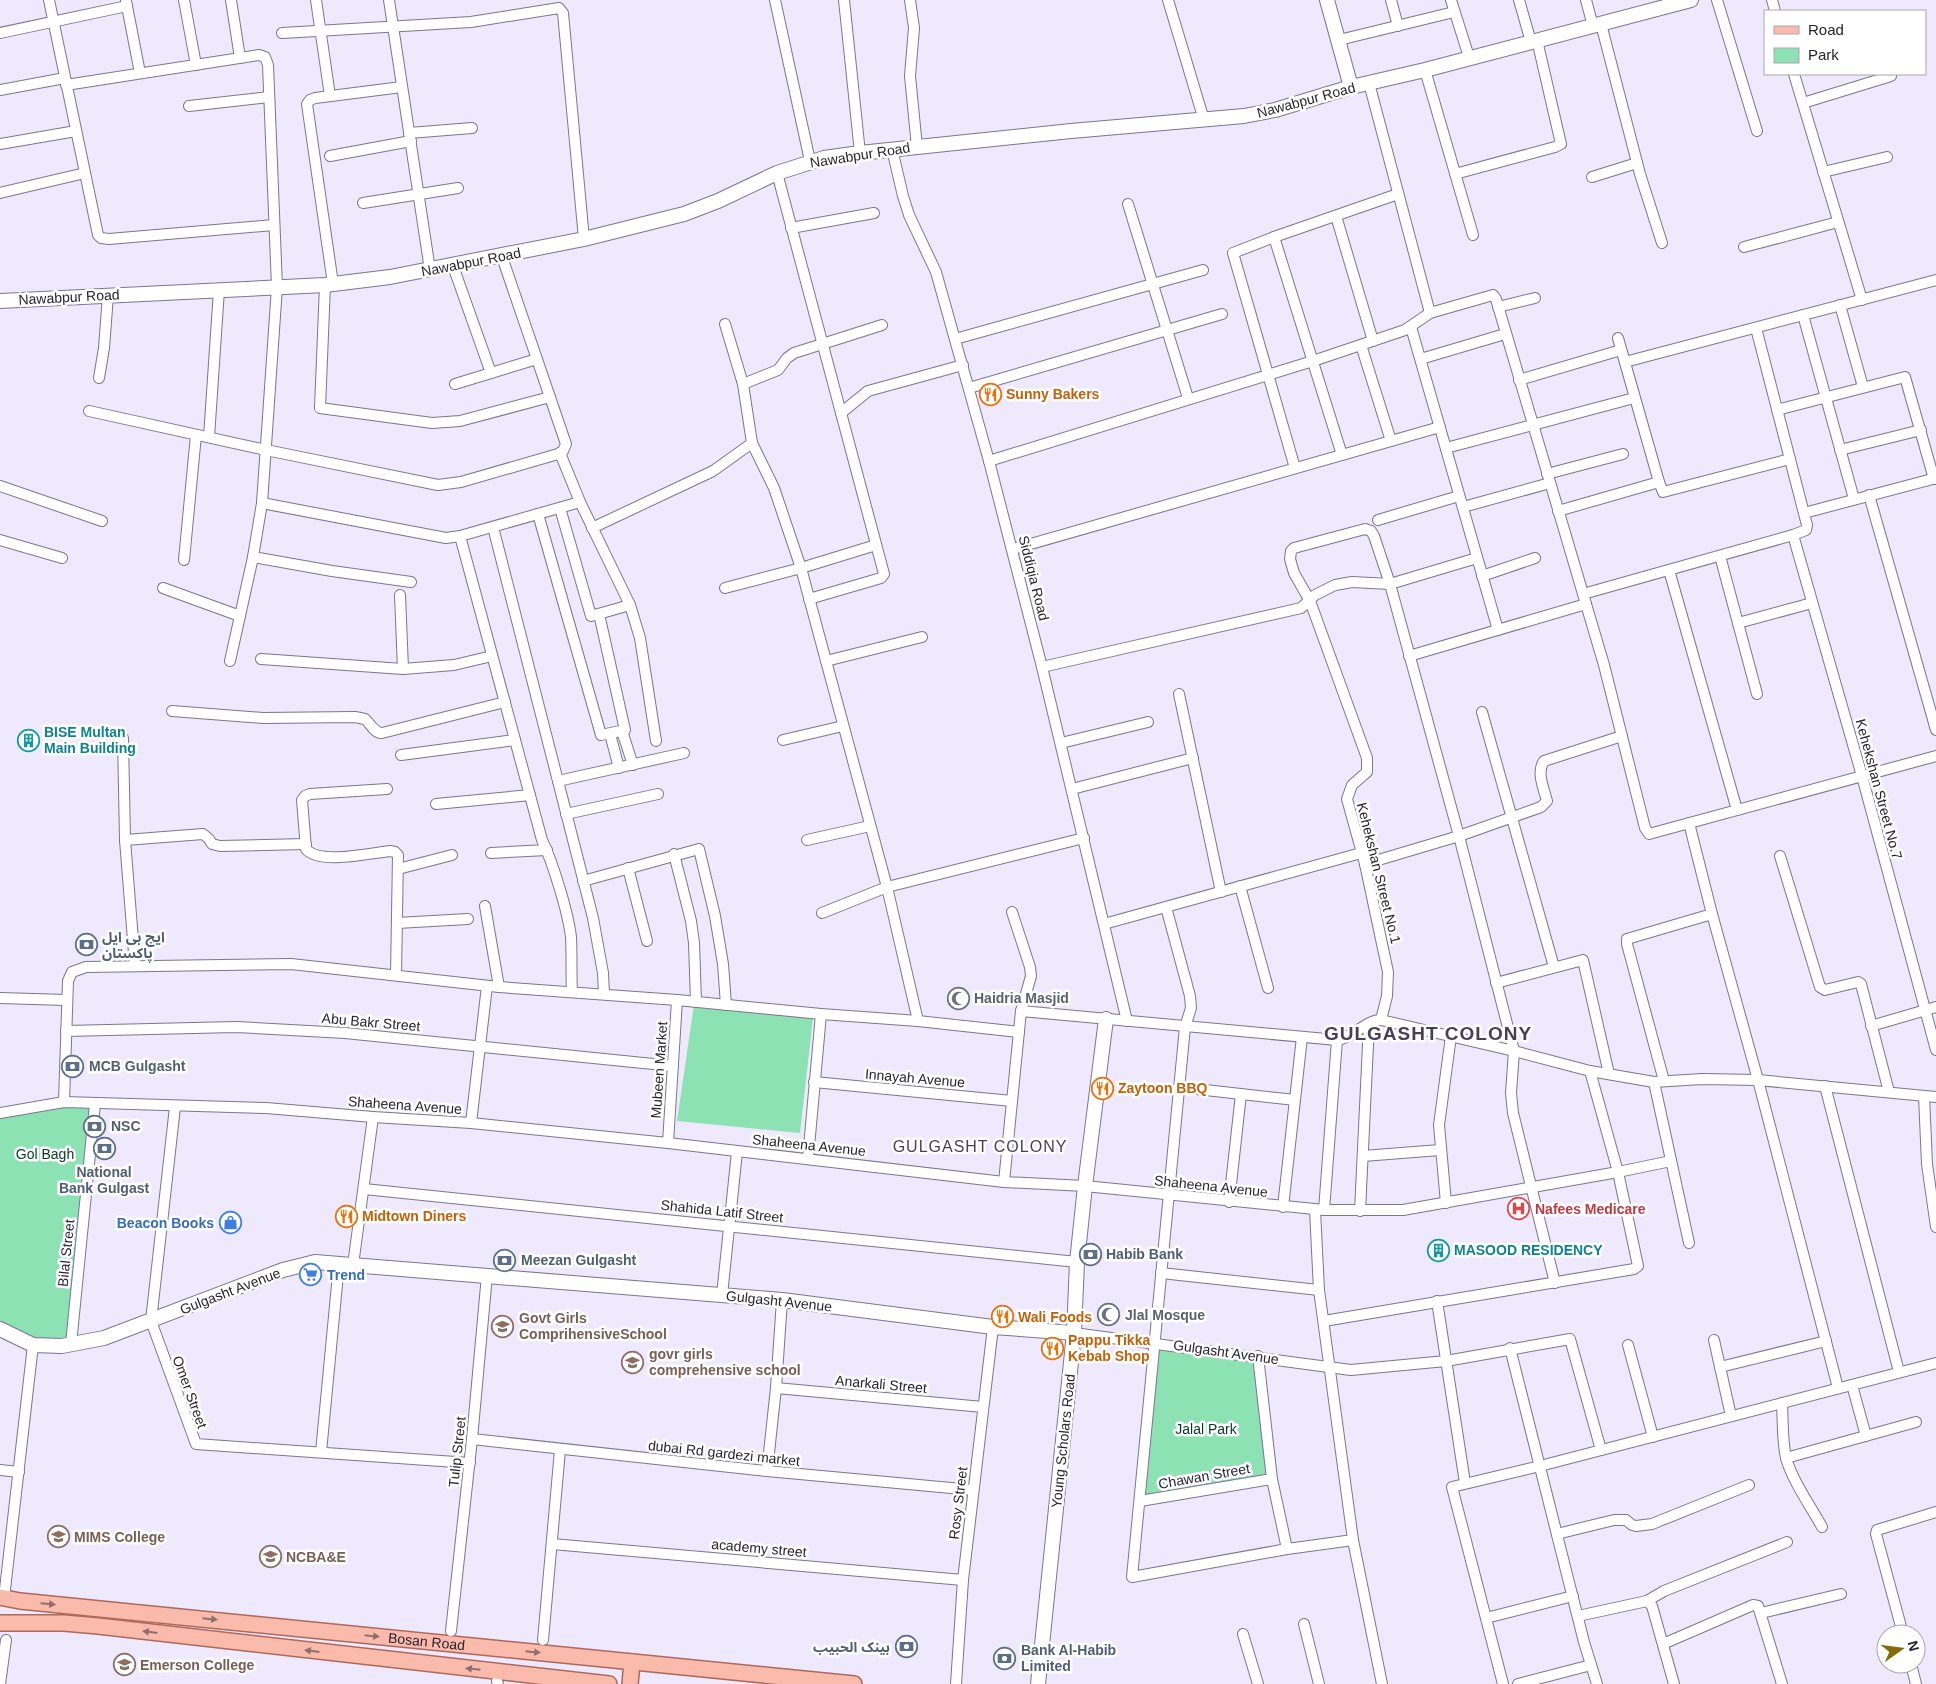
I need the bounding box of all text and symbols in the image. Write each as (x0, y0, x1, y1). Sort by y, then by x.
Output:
legend (1764, 10, 1926, 75)
text: Road (1808, 21, 1844, 38)
text: Park (1808, 46, 1839, 63)
street label: Nawabpur Road (1255, 79, 1357, 121)
street label: Nawabpur Road (809, 139, 911, 171)
street label: Nawabpur Road (420, 244, 522, 280)
street label: Nawabpur Road (18, 286, 120, 308)
restaurant icon: Sunny Bakers (978, 382, 1002, 406)
place label: Sunny Bakers (1006, 386, 1100, 402)
street label: Siddiqia Road (1016, 534, 1052, 622)
street label: Kehekshan Street No.7 (1853, 717, 1906, 861)
place label: BISE Multan Main Building (44, 724, 136, 756)
building icon: BISE Multan Main Building (16, 728, 40, 752)
street label: Kehekshan Street No.1 (1354, 801, 1404, 945)
place label: ایچ بی ایل پاکستان (102, 929, 165, 963)
bank icon: ایچ بی ایل پاکستان (74, 933, 98, 957)
mosque icon: Haidria Masjid (946, 986, 970, 1010)
place label: Haidria Masjid (974, 990, 1069, 1006)
street label: Abu Bakr Street (321, 1010, 421, 1034)
street label: Mubeen Market (648, 1021, 670, 1119)
district label: GULGASHT COLONY (1324, 1023, 1532, 1044)
bank icon: MCB Gulgasht (61, 1054, 85, 1078)
place label: MCB Gulgasht (89, 1058, 186, 1074)
street label: Innayah Avenue (864, 1066, 966, 1090)
restaurant icon: Zaytoon BBQ (1090, 1076, 1114, 1100)
place label: Zaytoon BBQ (1118, 1080, 1208, 1096)
street label: Shaheena Avenue (347, 1093, 463, 1117)
bank icon: NSC (83, 1114, 107, 1138)
place label: NSC (111, 1118, 141, 1134)
street label: Shaheena Avenue (751, 1131, 867, 1159)
bank icon: National Bank Gulgast (92, 1137, 116, 1161)
district label: GULGASHT COLONY (893, 1138, 1067, 1155)
park label: Gol Bagh (16, 1146, 74, 1162)
place label: National Bank Gulgast (59, 1164, 149, 1196)
street label: Shaheena Avenue (1153, 1172, 1269, 1200)
street label: Shahida Latif Street (660, 1197, 784, 1225)
hospital icon: Nafees Medicare (1507, 1197, 1531, 1221)
place label: Nafees Medicare (1535, 1201, 1646, 1217)
restaurant icon: Midtown Diners (334, 1204, 358, 1228)
place label: Midtown Diners (362, 1208, 466, 1224)
shop icon: Beacon Books (218, 1211, 242, 1235)
place label: Beacon Books (117, 1215, 214, 1231)
street label: Bilal Street (55, 1218, 78, 1288)
building icon: MASOOD RESIDENCY (1426, 1238, 1450, 1262)
bank icon: Habib Bank (1078, 1242, 1102, 1266)
place label: MASOOD RESIDENCY (1454, 1242, 1603, 1258)
place label: Habib Bank (1106, 1246, 1183, 1262)
bank icon: Meezan Gulgasht (493, 1248, 517, 1272)
place label: Meezan Gulgasht (521, 1252, 636, 1268)
supermarket icon: Trend (299, 1263, 323, 1287)
street label: Gulgasht Avenue (177, 1264, 283, 1318)
place label: Trend (327, 1267, 365, 1283)
street label: Gulgasht Avenue (725, 1287, 833, 1315)
mosque icon: Jlal Mosque (1097, 1303, 1121, 1327)
restaurant icon: Wali Foods (990, 1305, 1014, 1329)
place label: Jlal Mosque (1125, 1307, 1205, 1323)
place label: Wali Foods (1018, 1309, 1092, 1325)
place label: Govt Girls ComprihensiveSchool (519, 1310, 667, 1342)
school or university icon: Govt Girls ComprihensiveSchool (491, 1314, 515, 1338)
place label: Pappu Tikka Kebab Shop (1068, 1332, 1150, 1364)
restaurant icon: Pappu Tikka Kebab Shop (1040, 1336, 1064, 1360)
street label: Gulgasht Avenue (1172, 1337, 1280, 1367)
place label: govr girls comprehensive school (649, 1346, 801, 1378)
school or university icon: govr girls comprehensive school (621, 1350, 645, 1374)
street label: Omer Street (169, 1353, 211, 1431)
street label: Anarkali Street (835, 1372, 928, 1396)
street label: Young Scholars Road (1048, 1373, 1078, 1509)
street label: Tulip Street (445, 1416, 469, 1488)
park label: Jalal Park (1175, 1421, 1238, 1437)
street label: dubai Rd gardezi market (647, 1437, 801, 1469)
street label: Chawan Street (1157, 1460, 1251, 1492)
street label: Rosy Street (946, 1466, 970, 1540)
school or university icon: MIMS College (46, 1525, 70, 1549)
place label: MIMS College (74, 1529, 165, 1545)
street label: academy street (711, 1536, 807, 1560)
school or university icon: NCBA&E (258, 1545, 282, 1569)
place label: NCBA&E (286, 1549, 346, 1565)
one-way arrow (40, 1600, 56, 1608)
one-way arrow (202, 1615, 218, 1623)
north arrow (1876, 1624, 1926, 1674)
one-way arrow (142, 1628, 158, 1636)
street label: Bosan Road (387, 1630, 466, 1653)
one-way arrow (364, 1632, 380, 1640)
bank icon: بينک الحبيب (894, 1635, 918, 1659)
place label: بينک الحبيب (813, 1639, 890, 1655)
text: N (1905, 1639, 1923, 1653)
place label: Bank Al-Habib Limited (1021, 1642, 1116, 1674)
bank icon: Bank Al-Habib Limited (993, 1646, 1017, 1670)
one-way arrow (303, 1647, 319, 1655)
one-way arrow (526, 1648, 542, 1656)
school or university icon: Emerson College (112, 1653, 136, 1677)
place label: Emerson College (140, 1657, 255, 1673)
one-way arrow (465, 1665, 481, 1673)

